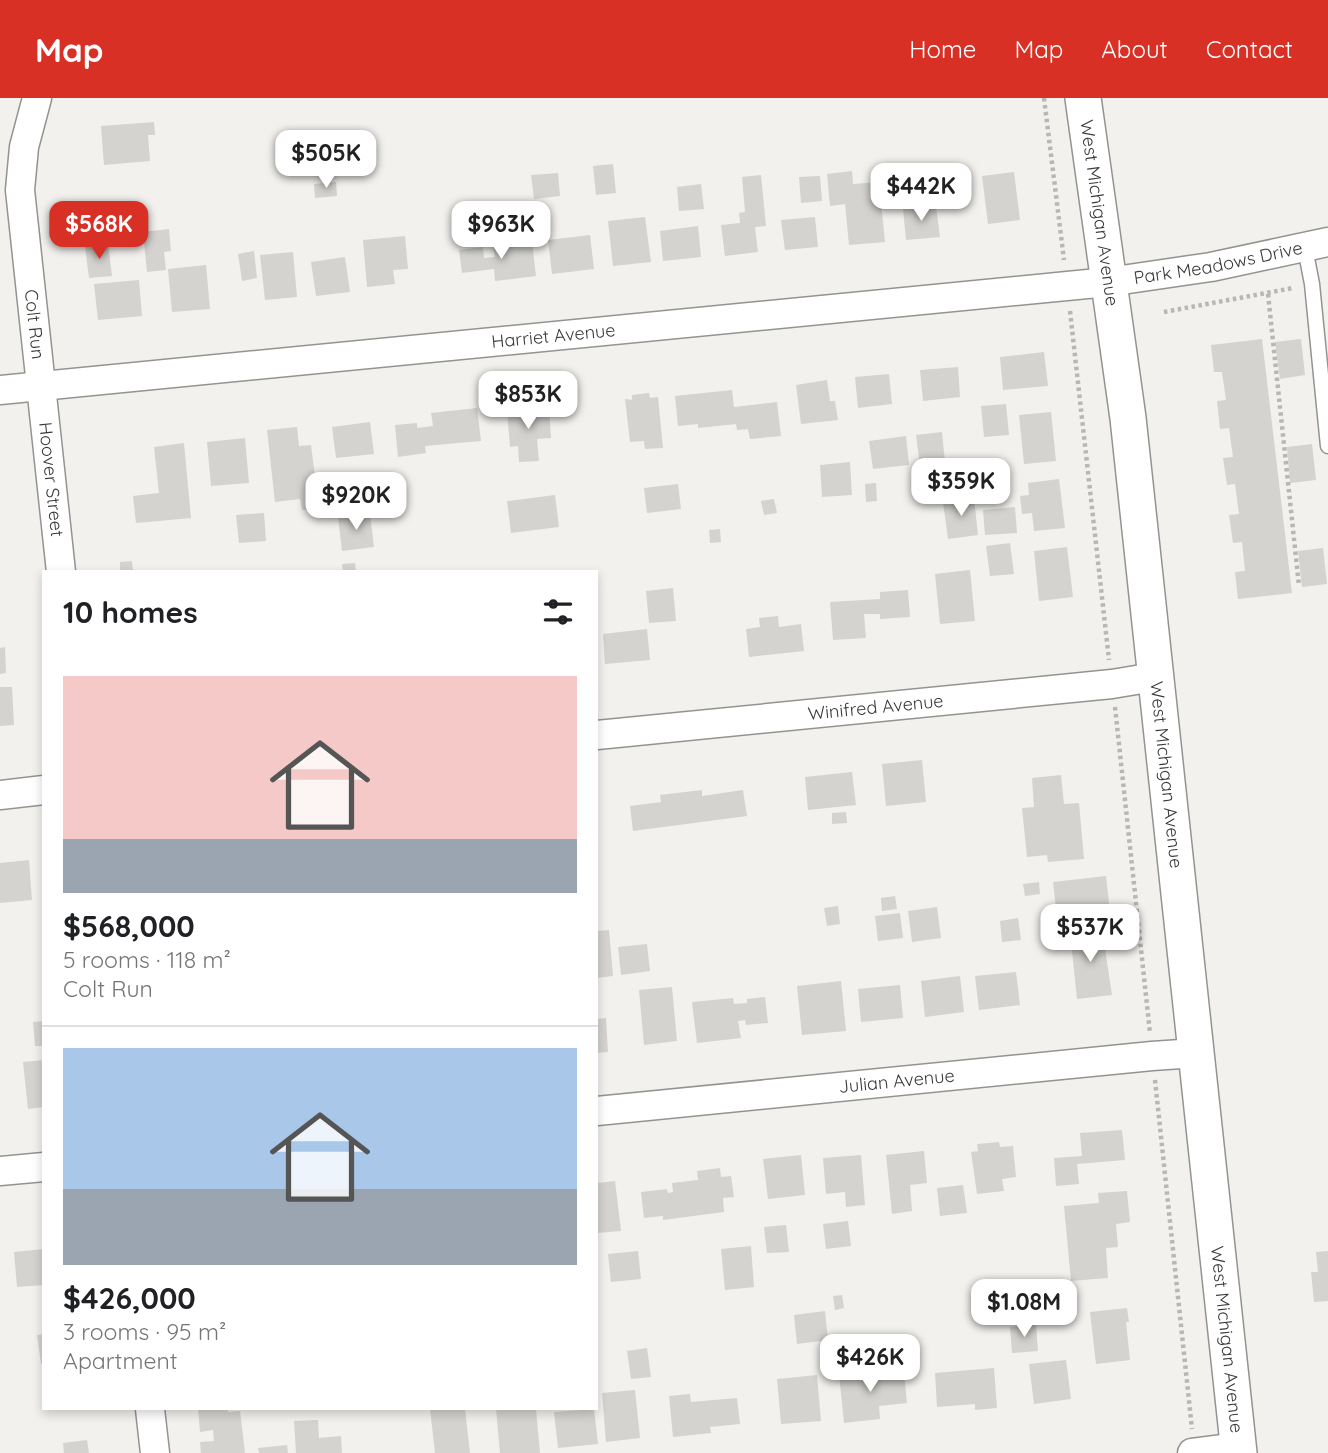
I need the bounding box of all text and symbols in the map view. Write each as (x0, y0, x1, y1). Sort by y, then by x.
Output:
text: Map (35, 29, 103, 70)
text: Home (909, 34, 976, 64)
text: Map (1014, 34, 1063, 64)
text: About (1101, 34, 1168, 64)
text: Contact (1206, 34, 1293, 64)
street label: West Michigan Avenue (1075, 118, 1124, 307)
pin: $505K (277, 130, 375, 190)
text: $505K (291, 138, 361, 167)
pin: $442K (872, 164, 970, 223)
text: $442K (887, 171, 955, 200)
pin: $568K (50, 202, 148, 261)
pin: $963K (452, 202, 550, 261)
text: $568K (65, 209, 133, 238)
text: $963K (468, 209, 534, 238)
street label: Park Meadows Drive (1132, 236, 1304, 289)
street label: Colt Run (20, 288, 50, 360)
street label: Harriet Avenue (490, 318, 616, 353)
pin: $853K (479, 372, 577, 431)
text: $853K (495, 379, 562, 408)
street label: Hoover Street (34, 421, 69, 538)
pin: $359K (912, 458, 1010, 518)
text: $359K (927, 466, 995, 495)
pin: $920K (307, 472, 405, 532)
text: $920K (321, 480, 391, 509)
text: 10 homes (63, 593, 198, 631)
icon: filters (539, 593, 577, 631)
street label: West Michigan Avenue (1145, 680, 1188, 869)
street label: Winifred Avenue (807, 689, 944, 725)
icon: home (257, 722, 383, 848)
pin: $537K (1041, 904, 1139, 964)
text: $568,000 (63, 907, 195, 945)
text: $537K (1056, 912, 1124, 941)
text: 5 rooms · 118 m² (63, 945, 231, 974)
text: Colt Run (63, 974, 153, 1003)
street label: Julian Avenue (837, 1064, 956, 1098)
icon: home (257, 1094, 383, 1220)
street label: West Michigan Avenue (1206, 1245, 1249, 1434)
text: $426,000 (63, 1279, 196, 1317)
pin: $1.08M (967, 1280, 1081, 1339)
text: $1.08M (987, 1287, 1061, 1316)
text: 3 rooms · 95 m² (63, 1317, 226, 1346)
pin: $426K (821, 1334, 919, 1394)
text: $426K (836, 1342, 904, 1371)
text: Apartment (63, 1346, 177, 1375)

